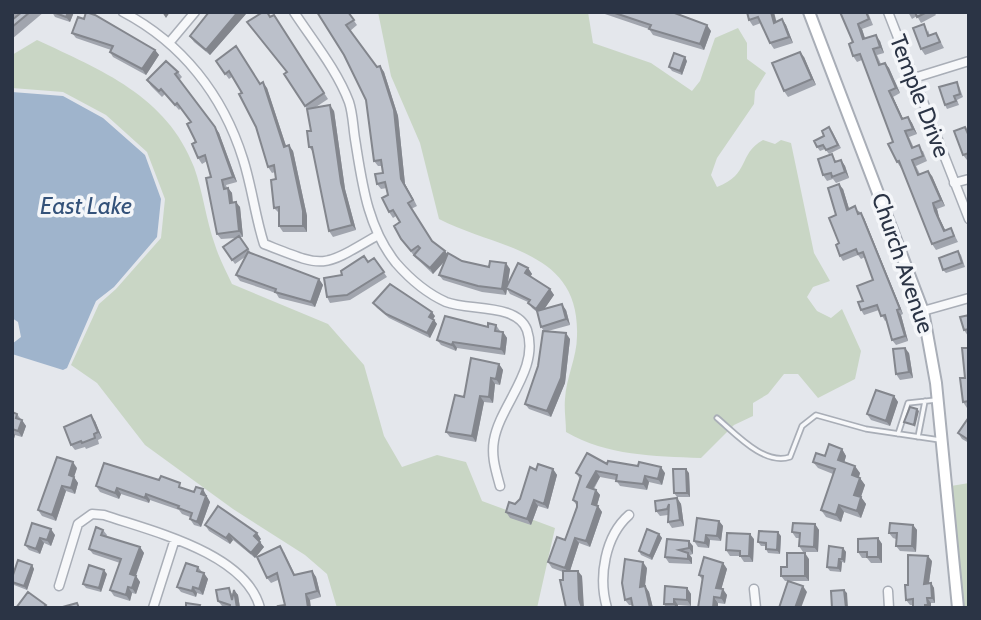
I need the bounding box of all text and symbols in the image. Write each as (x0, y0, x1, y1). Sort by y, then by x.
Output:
street label: Temple Drive (884, 31, 956, 161)
street label: Church Avenue (866, 189, 940, 337)
water label: East Lake (40, 191, 132, 220)

